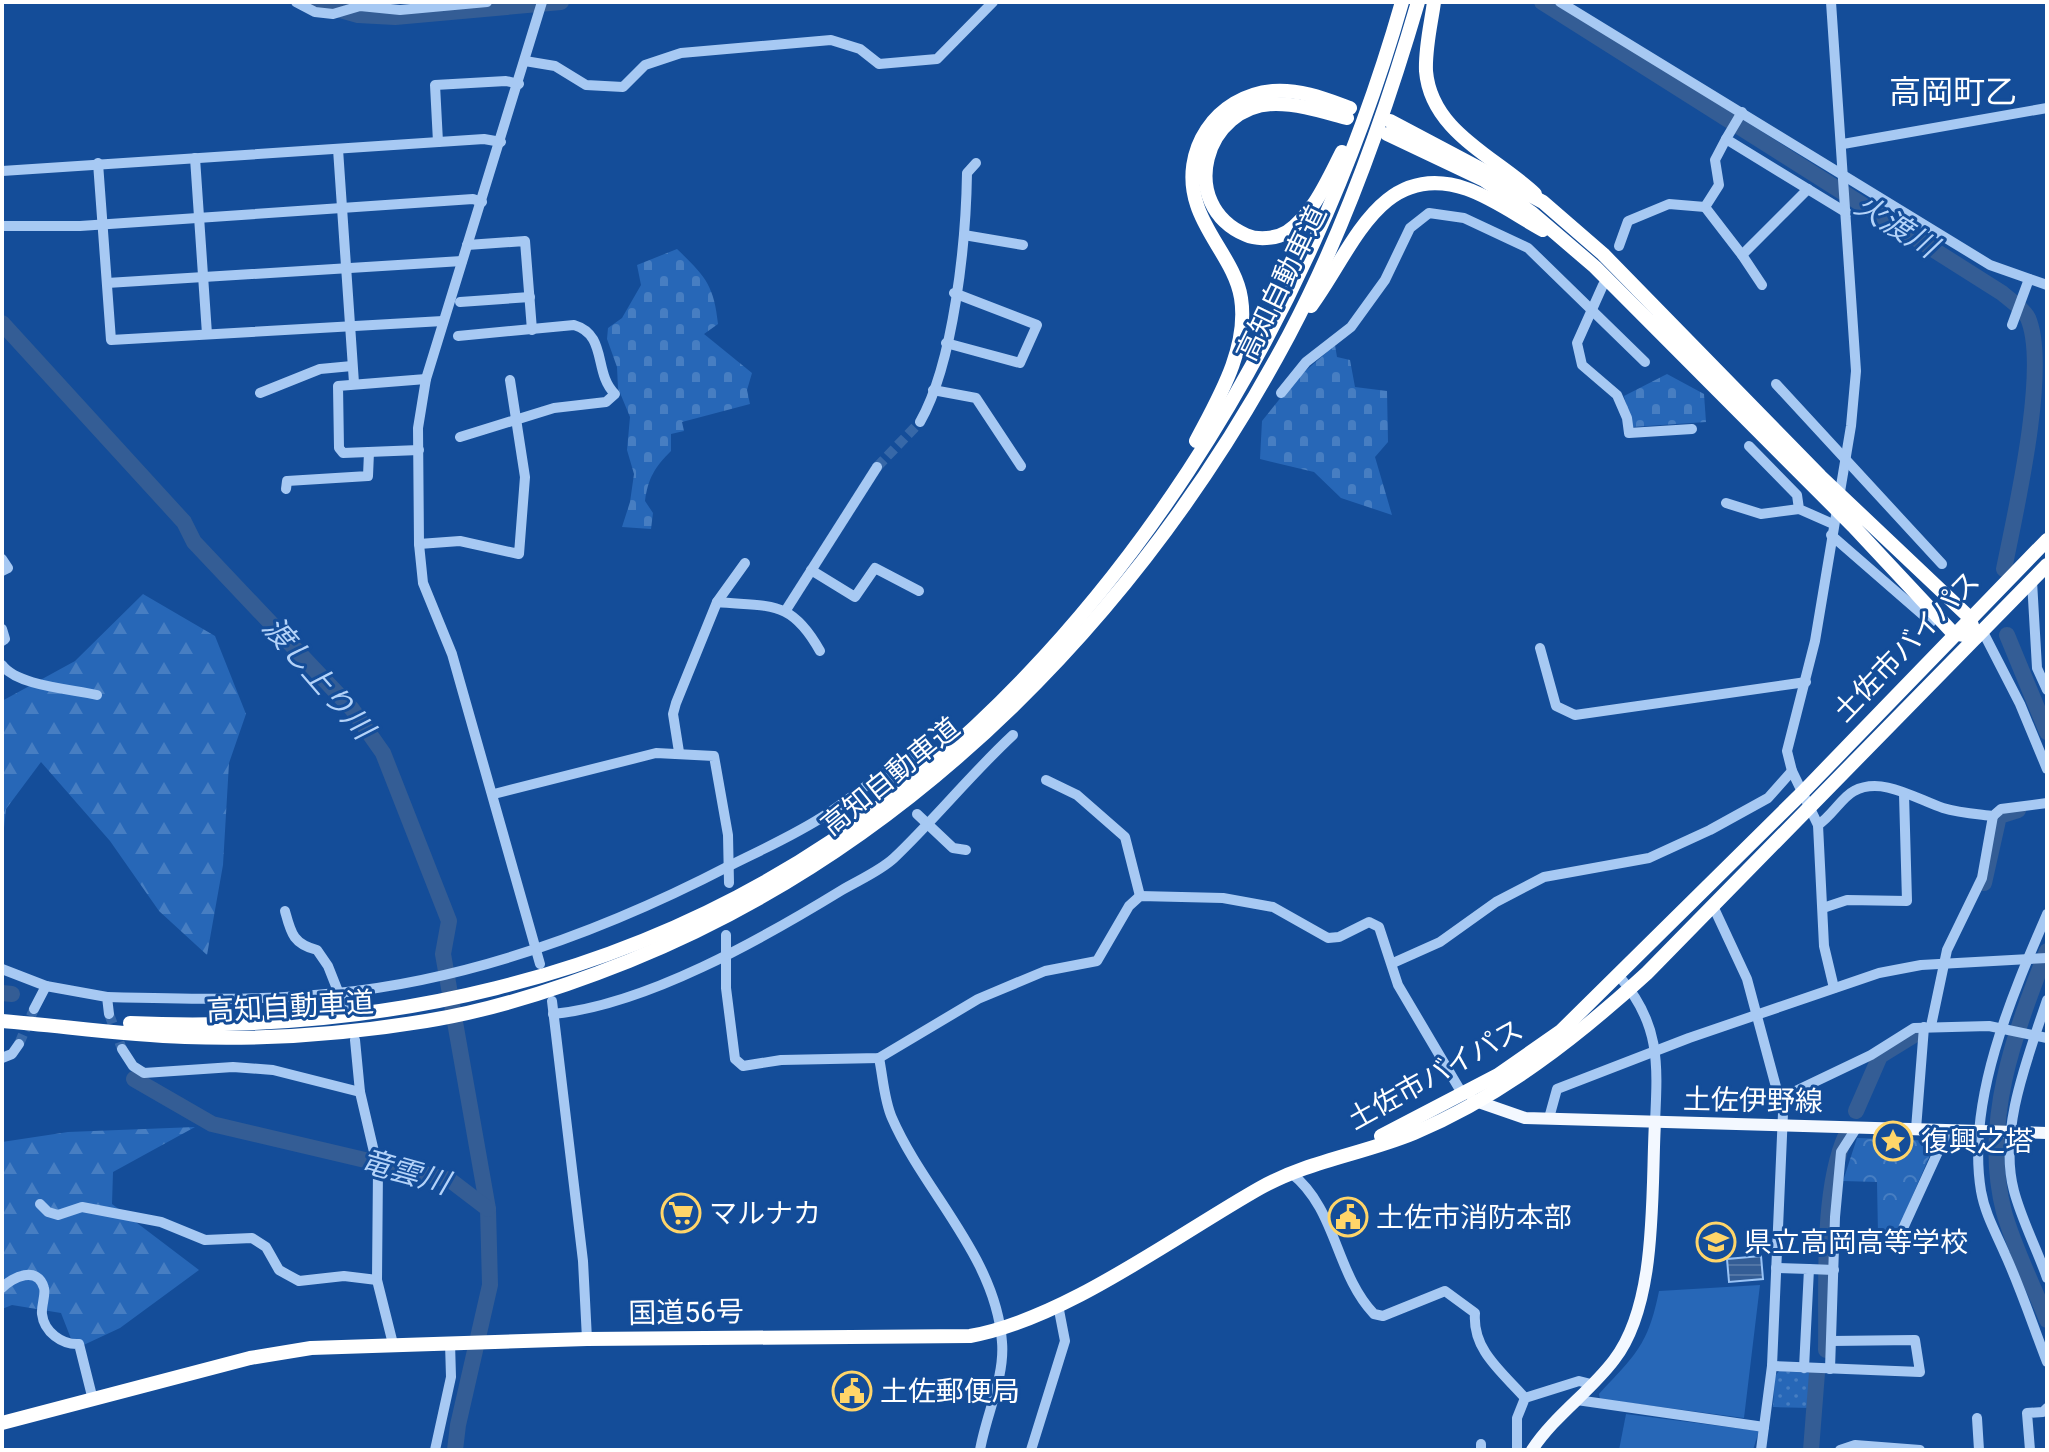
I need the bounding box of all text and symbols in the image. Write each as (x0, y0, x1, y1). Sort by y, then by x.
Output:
district label: 高岡町乙 (1889, 73, 2017, 111)
water label: 火渡川 (1849, 187, 1946, 266)
street label: 高知自動車道 (1230, 200, 1333, 366)
street label: 土佐市バイパス (1827, 565, 1986, 728)
water label: 渡し上り川 (256, 610, 383, 748)
street label: 高知自動車道 (815, 711, 966, 842)
street label: 高知自動車道 (205, 986, 375, 1027)
street label: 土佐市バイパス (1342, 1013, 1529, 1136)
street label: 土佐伊野線 (1683, 1083, 1823, 1118)
place icon: 復興之塔 (1872, 1120, 1914, 1162)
place label: 復興之塔 (1921, 1125, 2033, 1158)
water label: 竜雲川 (357, 1142, 456, 1202)
supermarket icon: マルナカ (660, 1192, 702, 1234)
public building icon: 土佐市消防本部 (1327, 1196, 1369, 1238)
place label: マルナカ (709, 1197, 821, 1230)
place label: 土佐市消防本部 (1376, 1201, 1572, 1234)
school or university icon: 県立高岡高等学校 (1695, 1221, 1737, 1263)
place label: 県立高岡高等学校 (1744, 1226, 1968, 1259)
street label: 国道56号 (628, 1295, 744, 1330)
public building icon: 土佐郵便局 (831, 1370, 873, 1412)
place label: 土佐郵便局 (880, 1375, 1020, 1408)

